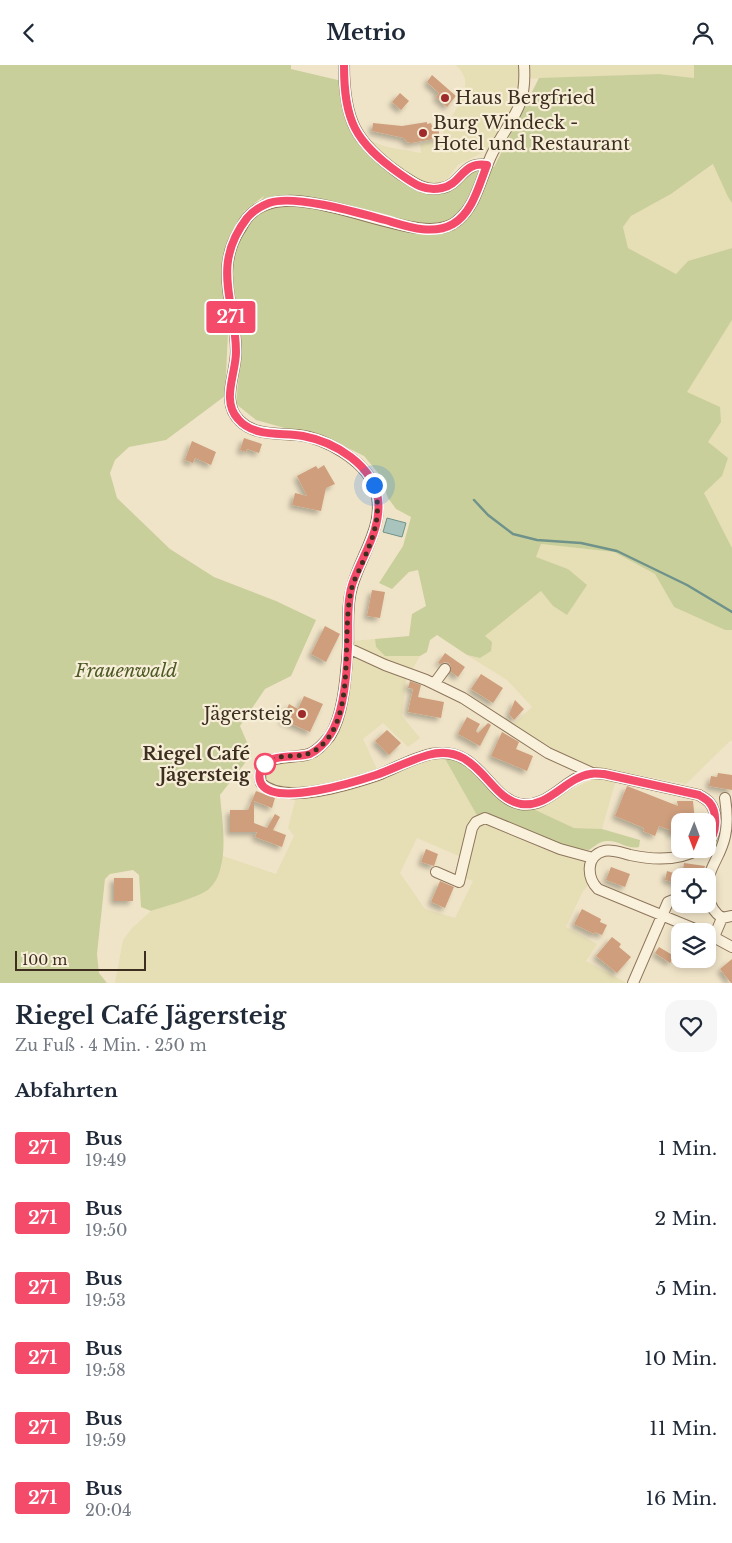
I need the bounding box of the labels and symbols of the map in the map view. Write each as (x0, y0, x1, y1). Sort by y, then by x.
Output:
place label: Haus Bergfried (455, 87, 595, 109)
marker: Haus Bergfried (439, 92, 451, 104)
place label: Burg Windeck - Hotel und Restaurant (433, 112, 630, 155)
marker: Burg Windeck - Hotel und Restaurant (417, 127, 429, 139)
line badge: 271 (202, 301, 260, 333)
your location (362, 473, 387, 498)
park label: Frauenwald (74, 660, 177, 682)
place label: Jägersteig (202, 703, 292, 725)
marker: Jägersteig (296, 708, 308, 720)
place label: Riegel Café Jägersteig (142, 743, 251, 786)
marker: Riegel Café Jägersteig (254, 753, 276, 775)
north arrow (671, 813, 716, 857)
scale bar (15, 948, 146, 971)

